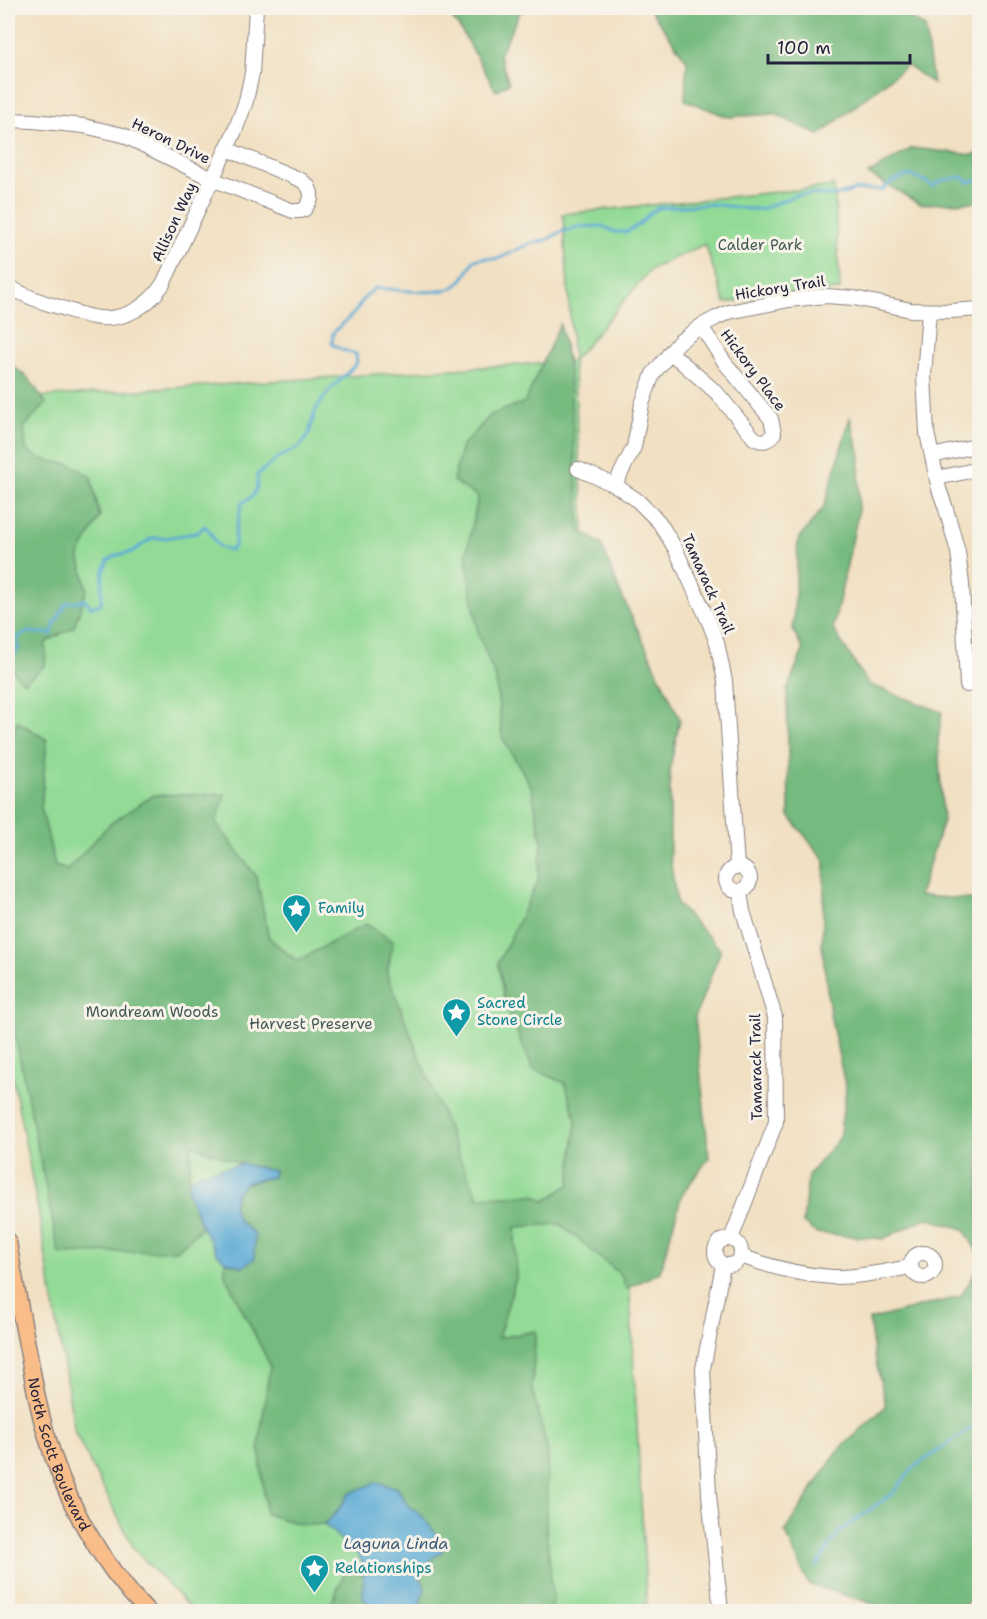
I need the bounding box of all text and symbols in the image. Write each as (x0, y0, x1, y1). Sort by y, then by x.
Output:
scale bar (768, 27, 910, 65)
text: 100 m (777, 36, 831, 60)
street label: Heron Drive (128, 113, 214, 169)
street label: Allison Way (147, 179, 201, 265)
park label: Calder Park (718, 235, 802, 255)
street label: Hickory Trail (733, 271, 827, 305)
street label: Hickory Place (716, 325, 790, 415)
street label: Tamarack Trail (677, 531, 739, 637)
place icon: Family (281, 892, 313, 934)
place label: Family (318, 898, 365, 918)
place label: Sacred Stone Circle (477, 993, 563, 1030)
place icon: Sacred Stone Circle (440, 996, 472, 1038)
park label: Mondream Woods (86, 1002, 218, 1022)
street label: Tamarack Trail (745, 1013, 767, 1121)
park label: Harvest Preserve (249, 1014, 373, 1034)
street label: North Scott Boulevard (23, 1376, 95, 1535)
water label: Laguna Linda (344, 1533, 449, 1554)
place icon: Relationships (298, 1552, 330, 1594)
place label: Relationships (335, 1558, 432, 1578)

